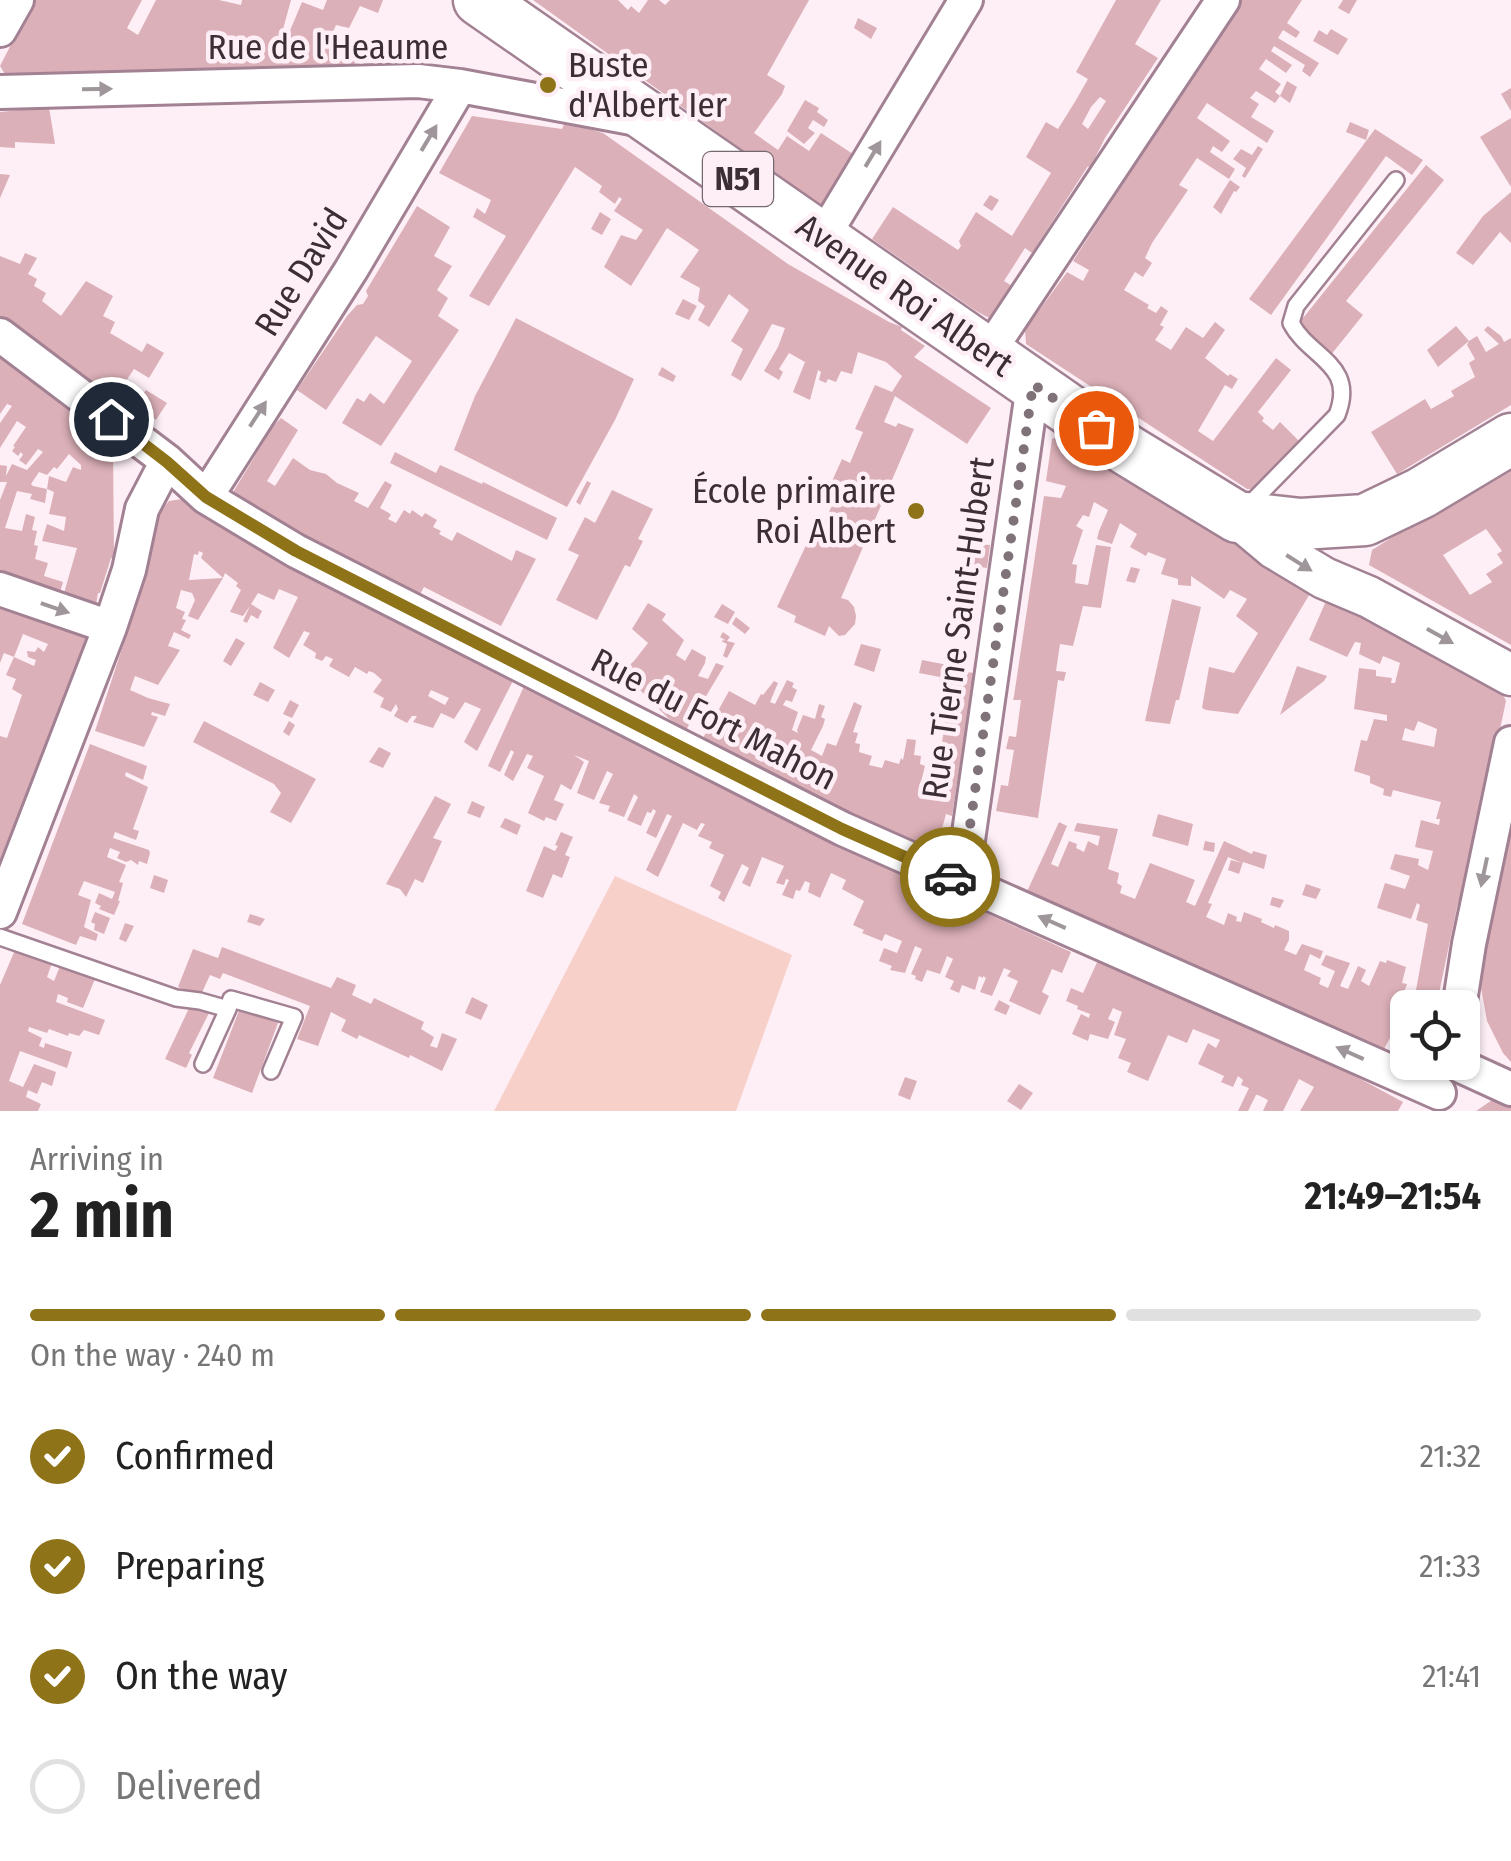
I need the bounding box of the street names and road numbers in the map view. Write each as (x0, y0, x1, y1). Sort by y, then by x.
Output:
street label: Rue de l'Heaume (208, 26, 448, 68)
road number: N51 (703, 152, 773, 206)
street label: Rue David (245, 200, 357, 344)
street label: Avenue Roi Albert (789, 205, 1022, 386)
street label: Rue Tierne Saint-Hubert (913, 454, 1003, 802)
street label: Rue du Fort Mahon (584, 639, 844, 799)

